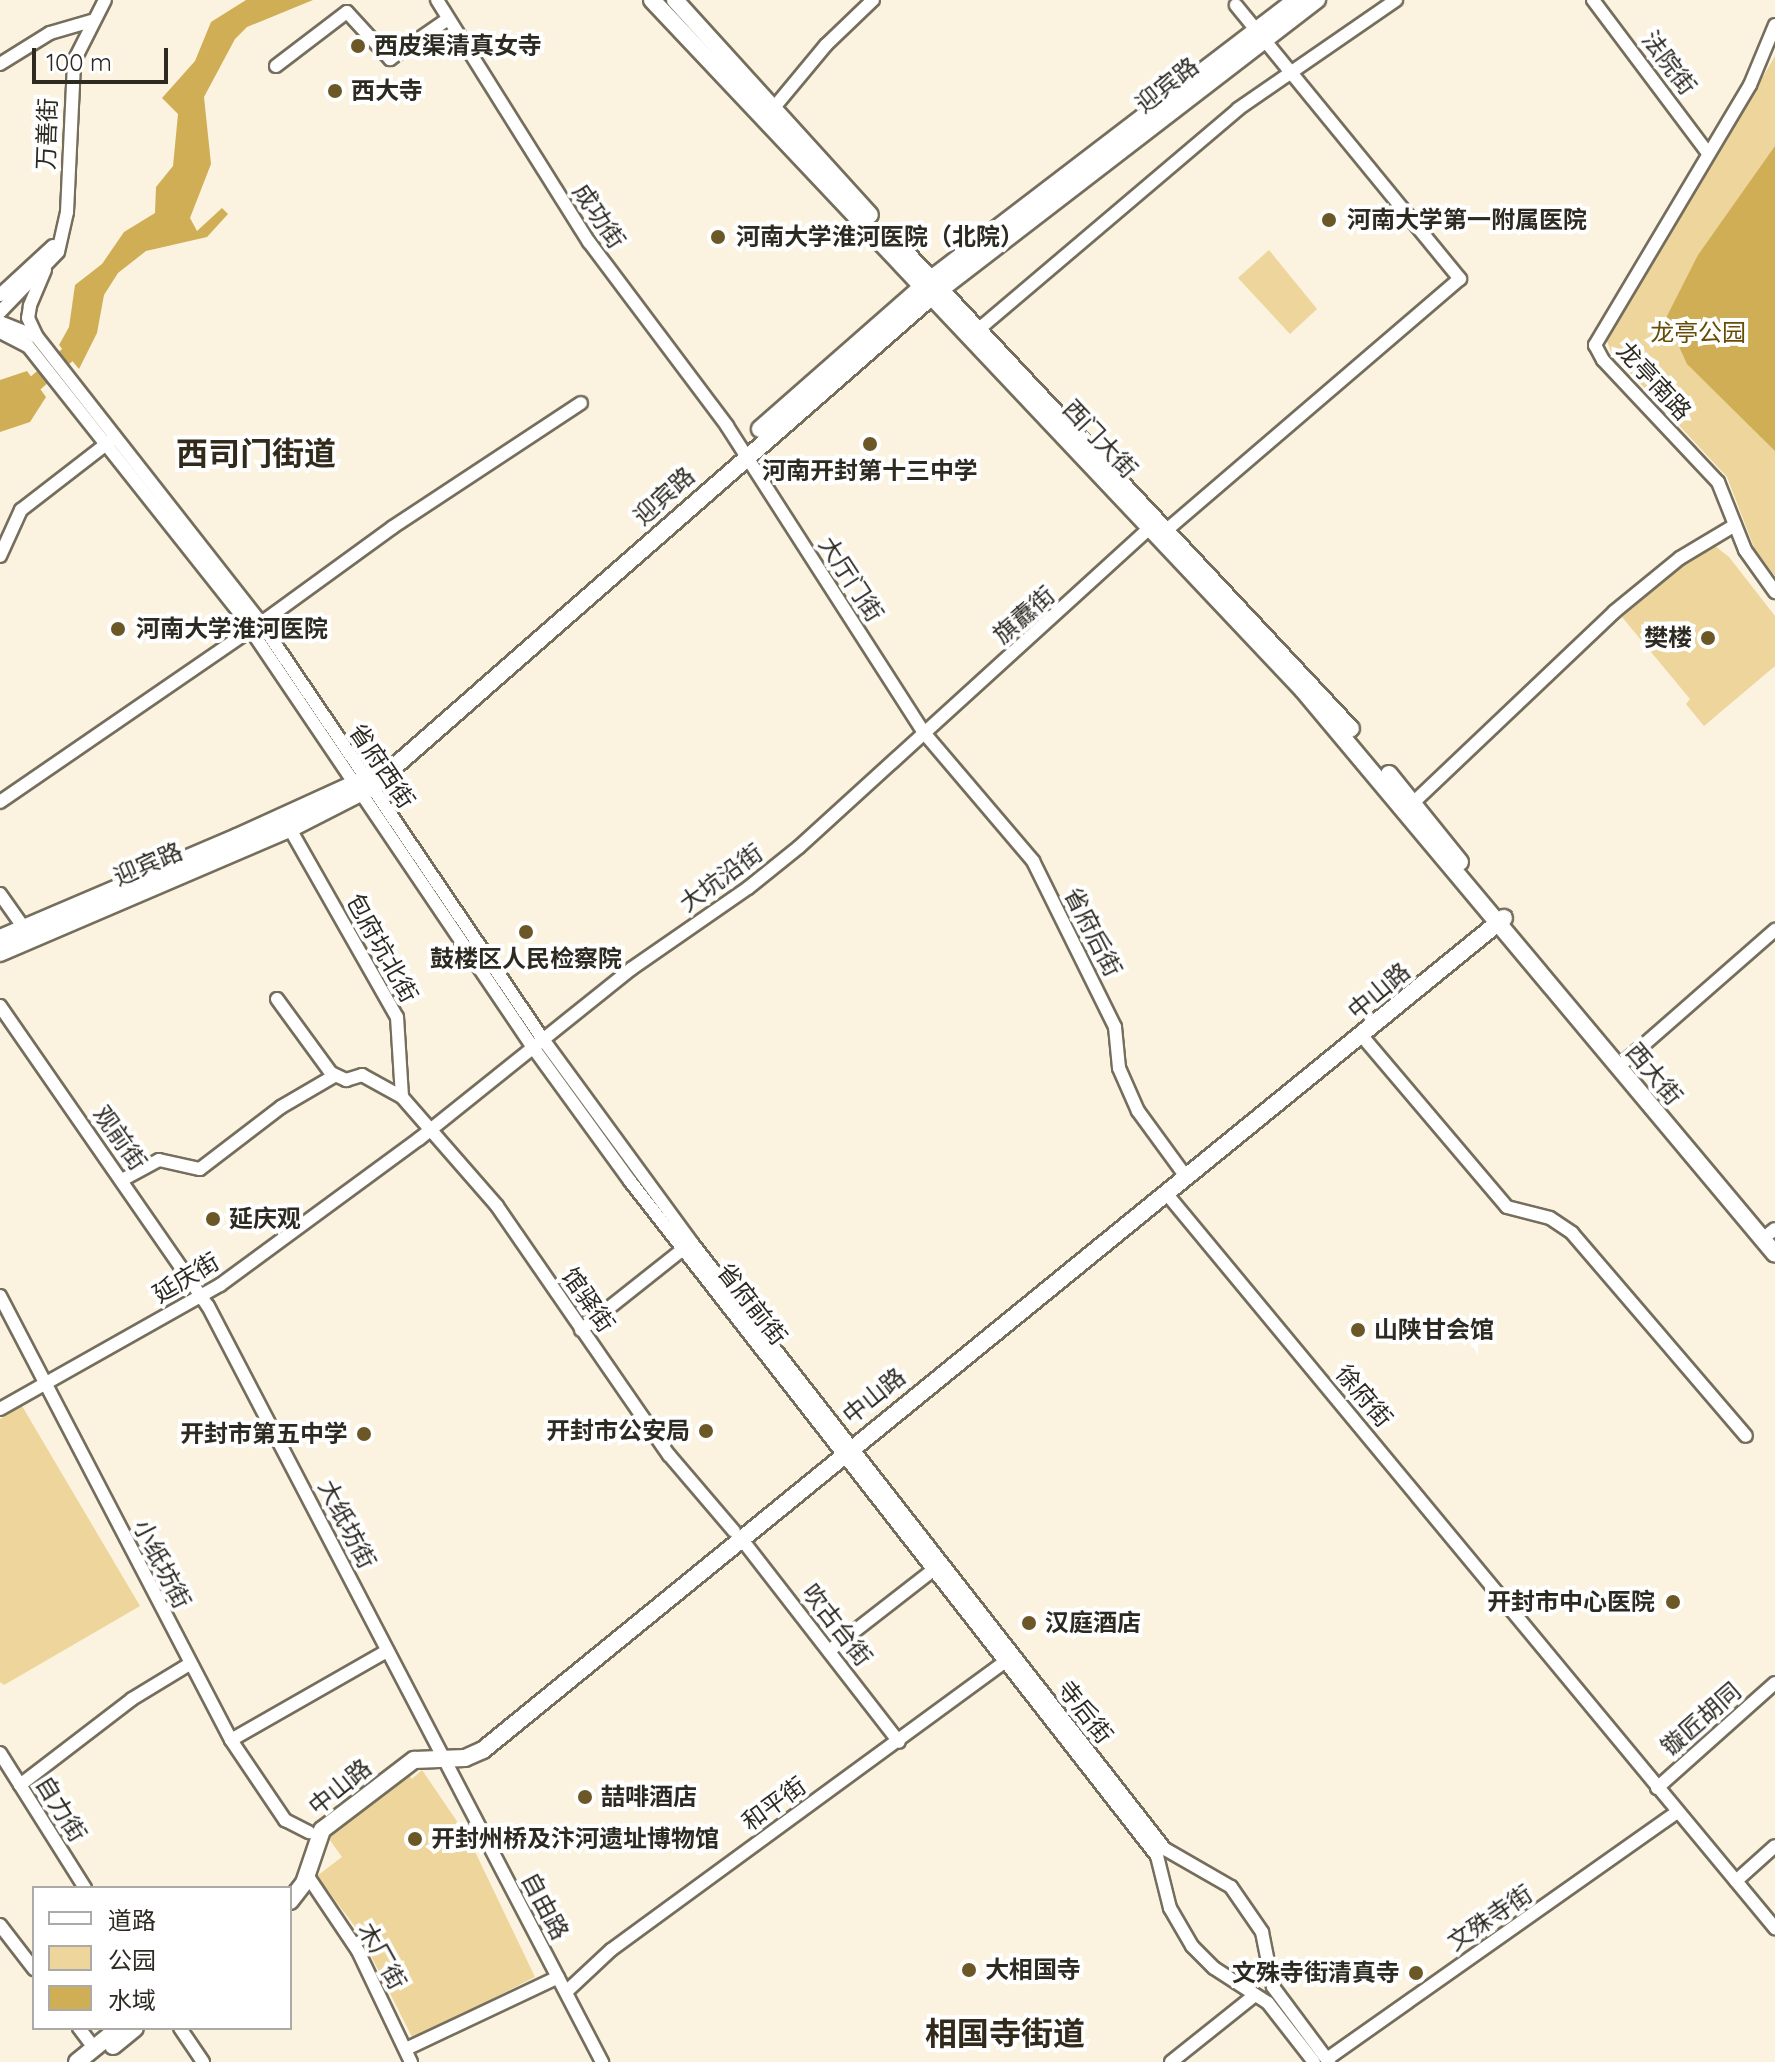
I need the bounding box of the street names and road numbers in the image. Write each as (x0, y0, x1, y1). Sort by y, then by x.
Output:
street label: 法院街 (1636, 26, 1702, 100)
street label: 迎宾路 (1130, 51, 1204, 119)
street label: 万善街 (31, 98, 63, 170)
street label: 成功街 (567, 178, 631, 254)
street label: 龙亭南路 (1611, 336, 1697, 426)
street label: 西门大街 (1057, 394, 1143, 484)
street label: 迎宾路 (628, 461, 700, 531)
street label: 大厅门街 (813, 531, 889, 627)
street label: 旗纛街 (987, 581, 1061, 649)
street label: 省府西街 (343, 718, 421, 814)
street label: 迎宾路 (109, 837, 187, 891)
street label: 大坑沿街 (674, 838, 768, 918)
street label: 省府后街 (1058, 883, 1128, 981)
street label: 包府坑北街 (340, 889, 424, 1007)
street label: 中山路 (1342, 957, 1416, 1025)
street label: 西大街 (1620, 1037, 1688, 1111)
street label: 观前街 (88, 1100, 152, 1176)
street label: 延庆街 (148, 1247, 224, 1309)
street label: 省府前街 (711, 1257, 793, 1351)
street label: 馆驿街 (556, 1262, 620, 1338)
street label: 徐府街 (1330, 1359, 1398, 1433)
street label: 中山路 (837, 1362, 911, 1430)
street label: 大纸坊街 (312, 1475, 382, 1573)
street label: 小纸坊街 (127, 1515, 197, 1613)
street label: 吹古台街 (796, 1578, 878, 1672)
street label: 寺后街 (1051, 1675, 1119, 1749)
street label: 镟匠胡同 (1655, 1677, 1747, 1761)
street label: 中山路 (303, 1753, 377, 1821)
street label: 自力街 (30, 1771, 92, 1847)
street label: 和平街 (736, 1771, 812, 1837)
street label: 自由路 (515, 1867, 575, 1945)
street label: 文殊寺街 (1442, 1879, 1538, 1957)
street label: 木厂街 (352, 1918, 412, 1994)

